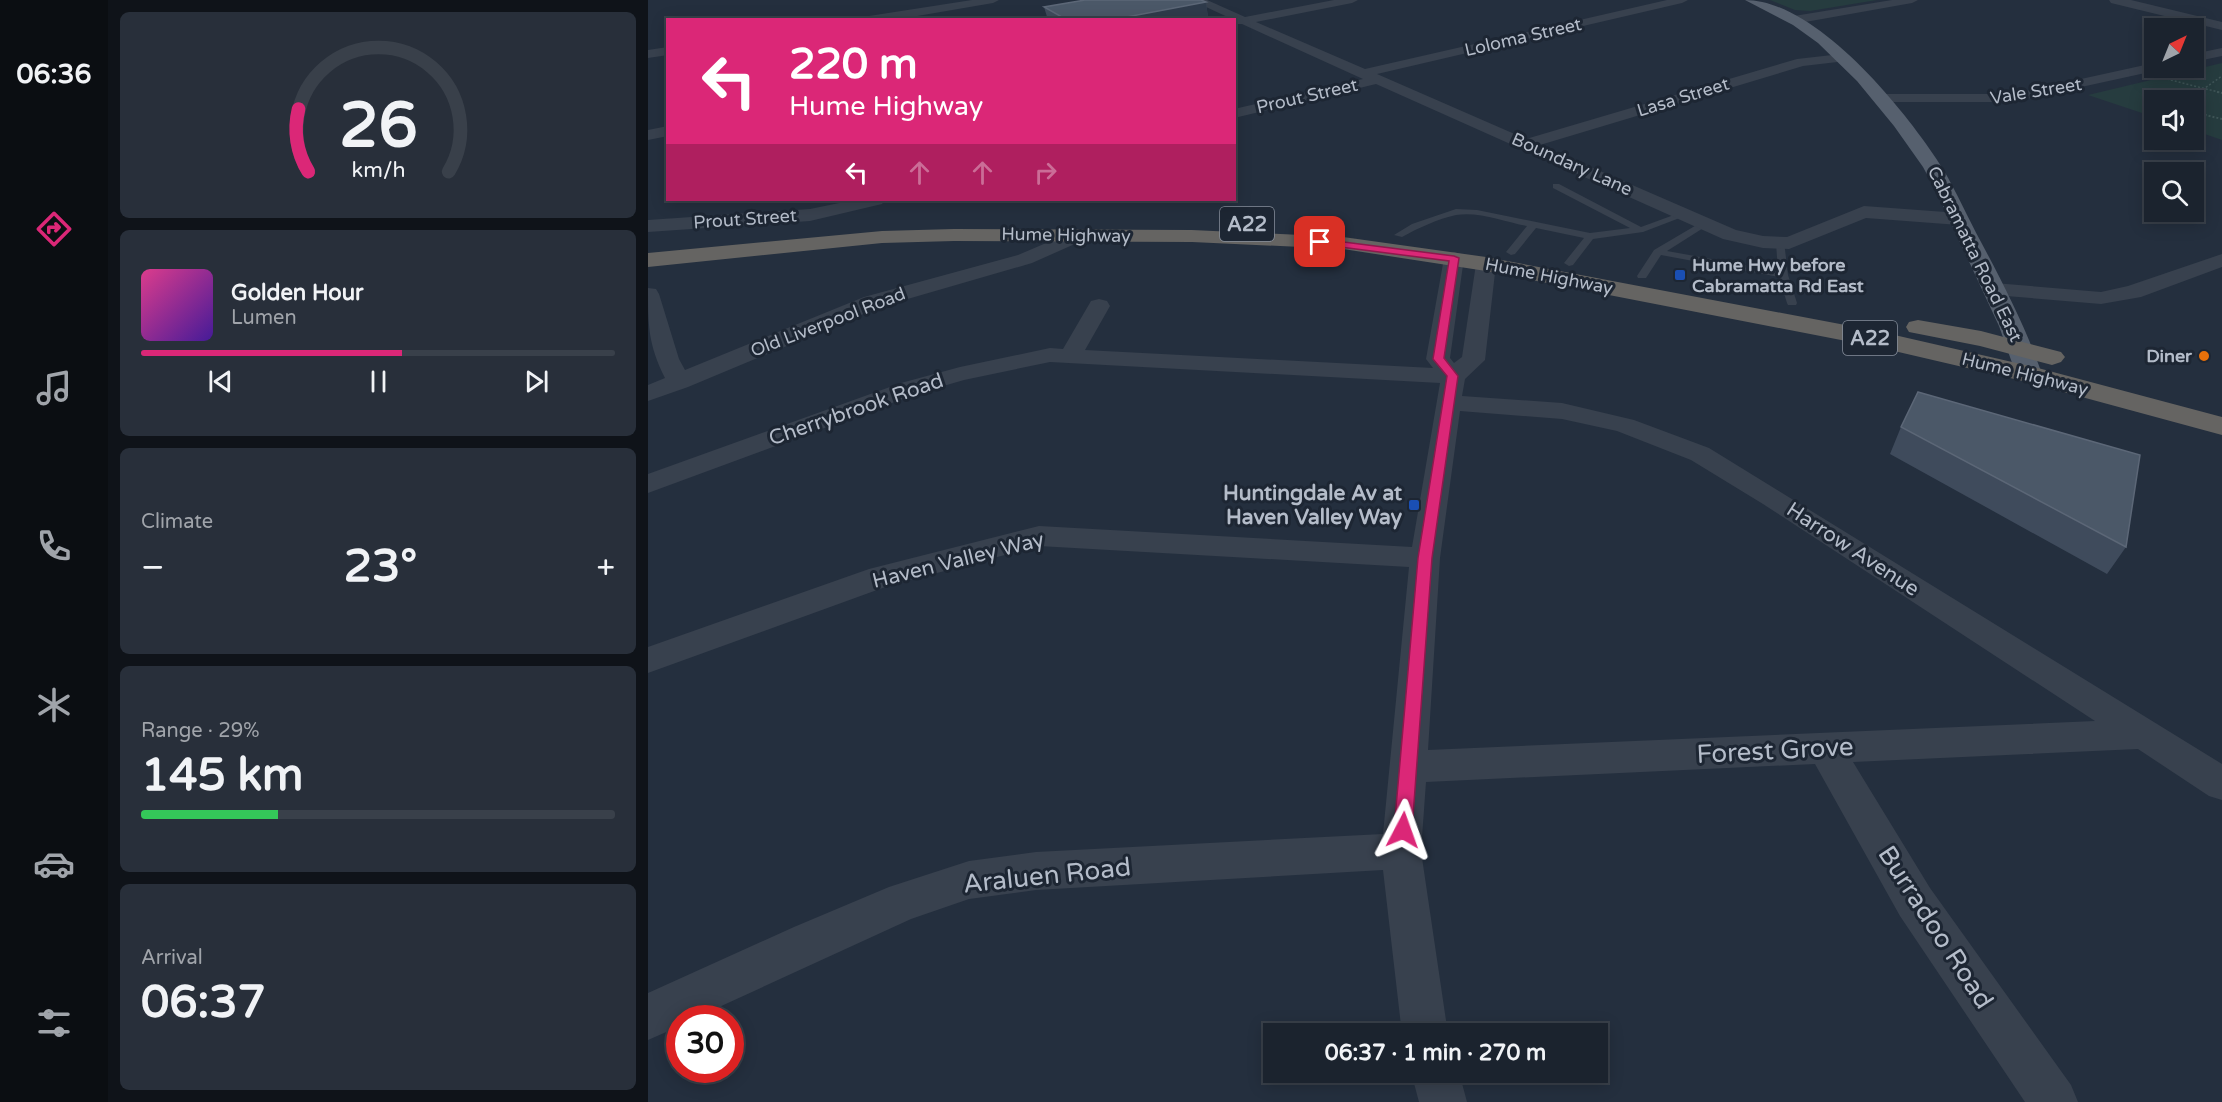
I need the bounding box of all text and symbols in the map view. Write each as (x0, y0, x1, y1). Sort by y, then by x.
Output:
street label: Loloma Street (1462, 13, 1584, 61)
north arrow (2144, 18, 2204, 78)
map controls (2144, 18, 2204, 222)
text: 220 m (789, 39, 918, 90)
icon: left (690, 42, 768, 120)
text: 06:36 (17, 58, 91, 91)
street label: Lasa Street (1634, 73, 1732, 121)
street label: Vale Street (1989, 73, 2083, 109)
street label: Prout Street (1254, 74, 1360, 118)
text: 26 (339, 89, 417, 164)
text: Hume Highway (789, 90, 983, 123)
button: sound (2144, 90, 2204, 150)
street label: Boundary Lane (1508, 128, 1636, 200)
icon: left (840, 156, 873, 189)
icon: ahead (903, 156, 936, 189)
icon: ahead (966, 156, 999, 189)
icon: right (1029, 156, 1062, 189)
text: km/h (351, 157, 405, 183)
button: search (2144, 162, 2204, 222)
street label: Cabramatta Road East (1923, 163, 2027, 346)
street label: Prout Street (693, 204, 798, 234)
road number: A22 (1220, 207, 1274, 241)
icon: directions (33, 208, 75, 250)
pin (1294, 216, 1345, 267)
street label: Hume Highway (1001, 223, 1131, 247)
icon: arrive (1303, 225, 1336, 258)
street label: Hume Highway (1483, 253, 1615, 299)
place label: Hume Hwy before Cabramatta Rd East (1692, 254, 1864, 297)
marker: Hume Hwy before Cabramatta Rd East (1673, 268, 1687, 282)
text: Golden Hour (231, 280, 363, 306)
street label: Old Liverpool Road (748, 282, 908, 362)
text: Lumen (231, 306, 297, 330)
road number: A22 (1843, 321, 1897, 355)
place label: Diner (2146, 345, 2193, 367)
street label: Hume Highway (1959, 348, 2091, 400)
marker: Diner (2197, 349, 2211, 363)
icon: previous (204, 365, 237, 398)
icon: pause (362, 365, 395, 398)
icon: next (520, 365, 553, 398)
icon: music (33, 367, 75, 409)
street label: Cherrybrook Road (766, 368, 947, 451)
place label: Huntingdale Av at Haven Valley Way (1223, 481, 1403, 530)
street label: Harrow Avenue (1782, 497, 1924, 602)
marker: Huntingdale Av at Haven Valley Way (1407, 498, 1421, 512)
text: Climate (141, 510, 213, 534)
icon: phone (33, 525, 75, 567)
street label: Haven Valley Way (870, 527, 1047, 594)
text: 23° (344, 540, 417, 594)
text: − (141, 548, 165, 587)
text: + (596, 548, 615, 587)
icon: climate (33, 684, 75, 726)
text: Range · 29% (141, 719, 260, 743)
street label: Forest Grove (1696, 731, 1854, 770)
text: 145 km (141, 749, 303, 803)
position arrow (1371, 798, 1435, 862)
street label: Burradoo Road (1871, 840, 2000, 1015)
icon: car (33, 843, 75, 885)
street label: Araluen Road (962, 851, 1133, 900)
text: Arrival (141, 946, 203, 970)
text: 06:37 (141, 976, 266, 1030)
icon: filters (33, 1002, 75, 1044)
speed limit sign: 30 (666, 1005, 744, 1083)
text: 06:37 · 1 min · 270 m (1325, 1040, 1546, 1066)

